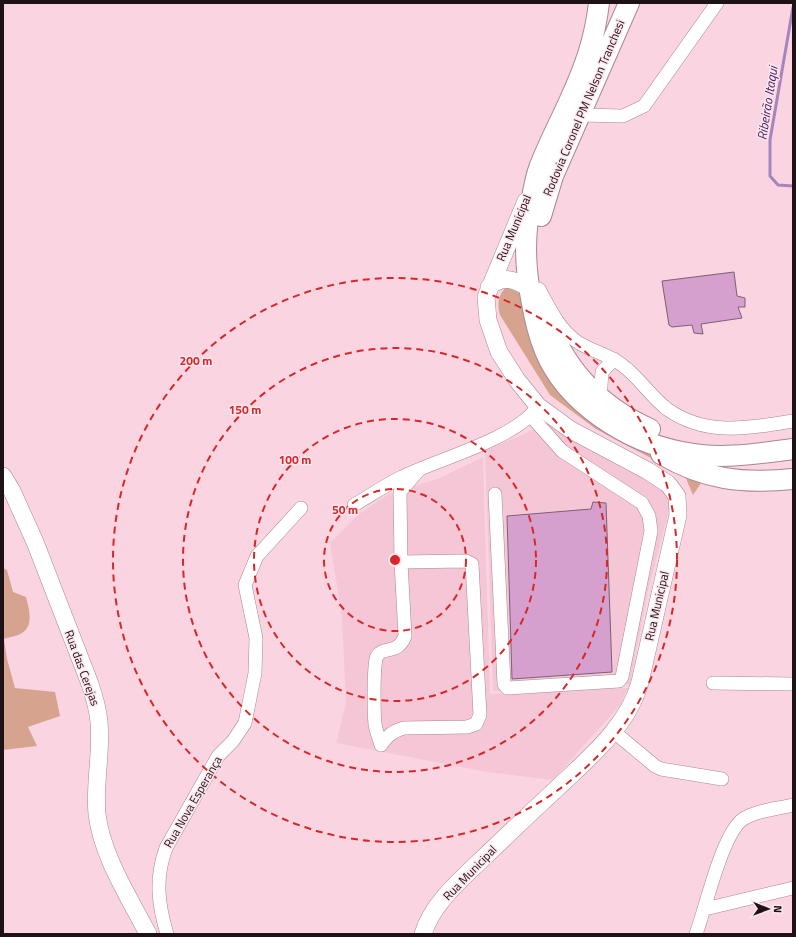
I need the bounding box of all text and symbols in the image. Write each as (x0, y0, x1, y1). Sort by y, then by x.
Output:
street label: Rodovia Coronel PM Nelson Tranchesi (538, 17, 629, 199)
water label: Ribeirão Itaqui (751, 64, 783, 141)
street label: Rua Municipal (491, 191, 536, 264)
text: 200 m (180, 351, 212, 370)
text: 150 m (229, 400, 261, 419)
text: 100 m (279, 450, 311, 469)
text: 50 m (332, 500, 358, 519)
centre of rings (388, 553, 402, 567)
street label: Rua Municipal (639, 569, 674, 643)
street label: Rua das Cerejas (60, 627, 105, 709)
street label: Rua Nova Esperança (158, 752, 227, 851)
street label: Rua Municipal (438, 841, 501, 905)
north arrow (748, 889, 788, 929)
text: N (770, 905, 786, 913)

